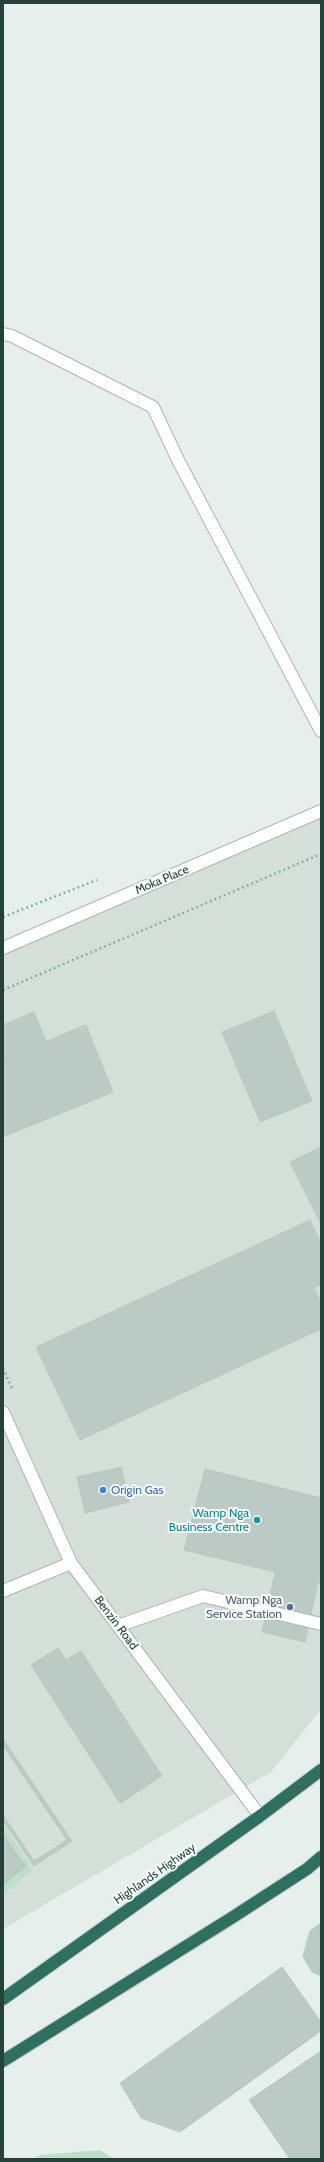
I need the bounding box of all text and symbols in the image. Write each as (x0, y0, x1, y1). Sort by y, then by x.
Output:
street label: Moka Place (133, 862, 191, 898)
place label: Origin Gas (111, 1483, 163, 1497)
marker: Origin Gas (98, 1485, 108, 1495)
place label: Wamp Nga Business Centre (169, 1506, 249, 1534)
marker: Wamp Nga Business Centre (252, 1515, 262, 1525)
street label: Benzin Road (91, 1593, 141, 1653)
place label: Wamp Nga Service Station (206, 1593, 282, 1621)
marker: Wamp Nga Service Station (285, 1602, 295, 1612)
street label: Highlands Highway (111, 1840, 199, 1908)

